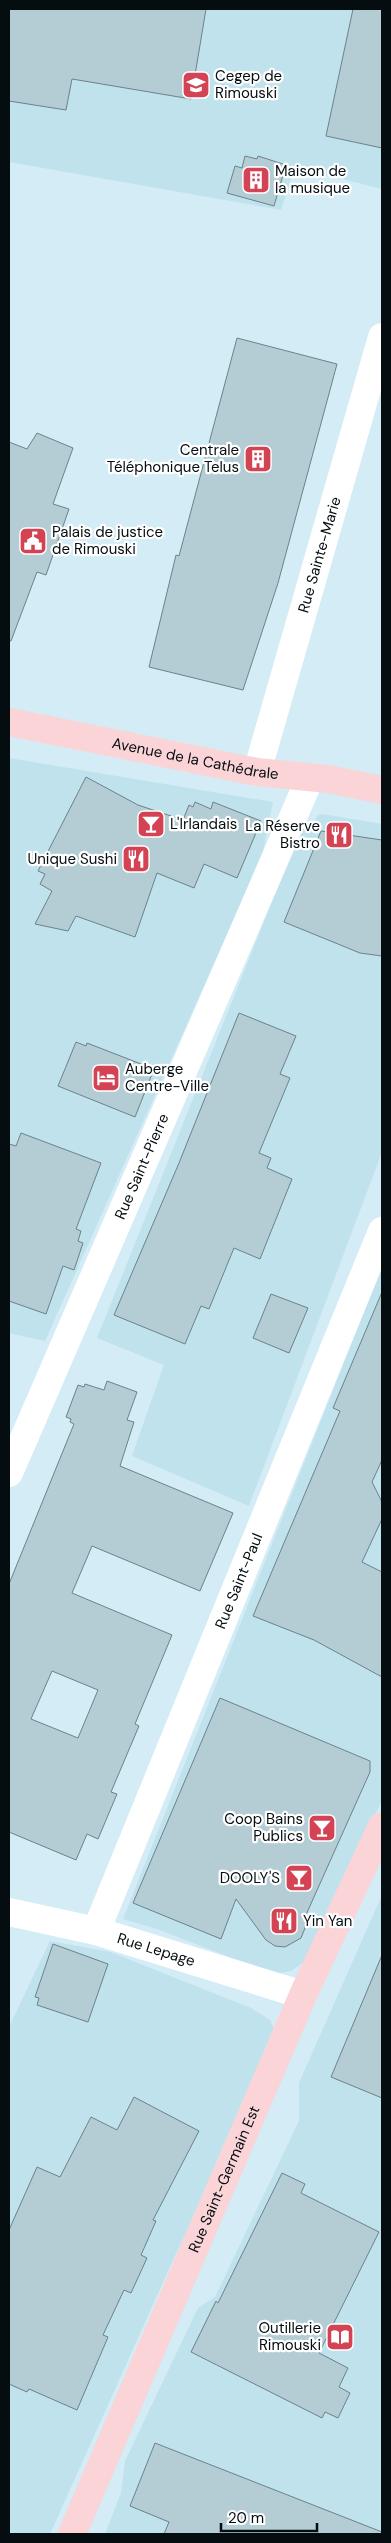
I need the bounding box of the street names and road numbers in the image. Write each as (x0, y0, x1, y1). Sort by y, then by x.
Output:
street label: Rue Sainte-Marie (293, 494, 346, 615)
street label: Avenue de la Cathédrale (110, 733, 280, 784)
street label: Rue Saint-Pierre (110, 1111, 173, 1223)
street label: Rue Saint-Paul (210, 1530, 267, 1632)
street label: Rue Lepage (115, 1928, 197, 1971)
street label: Rue Saint-Germain Est (184, 2103, 264, 2256)

